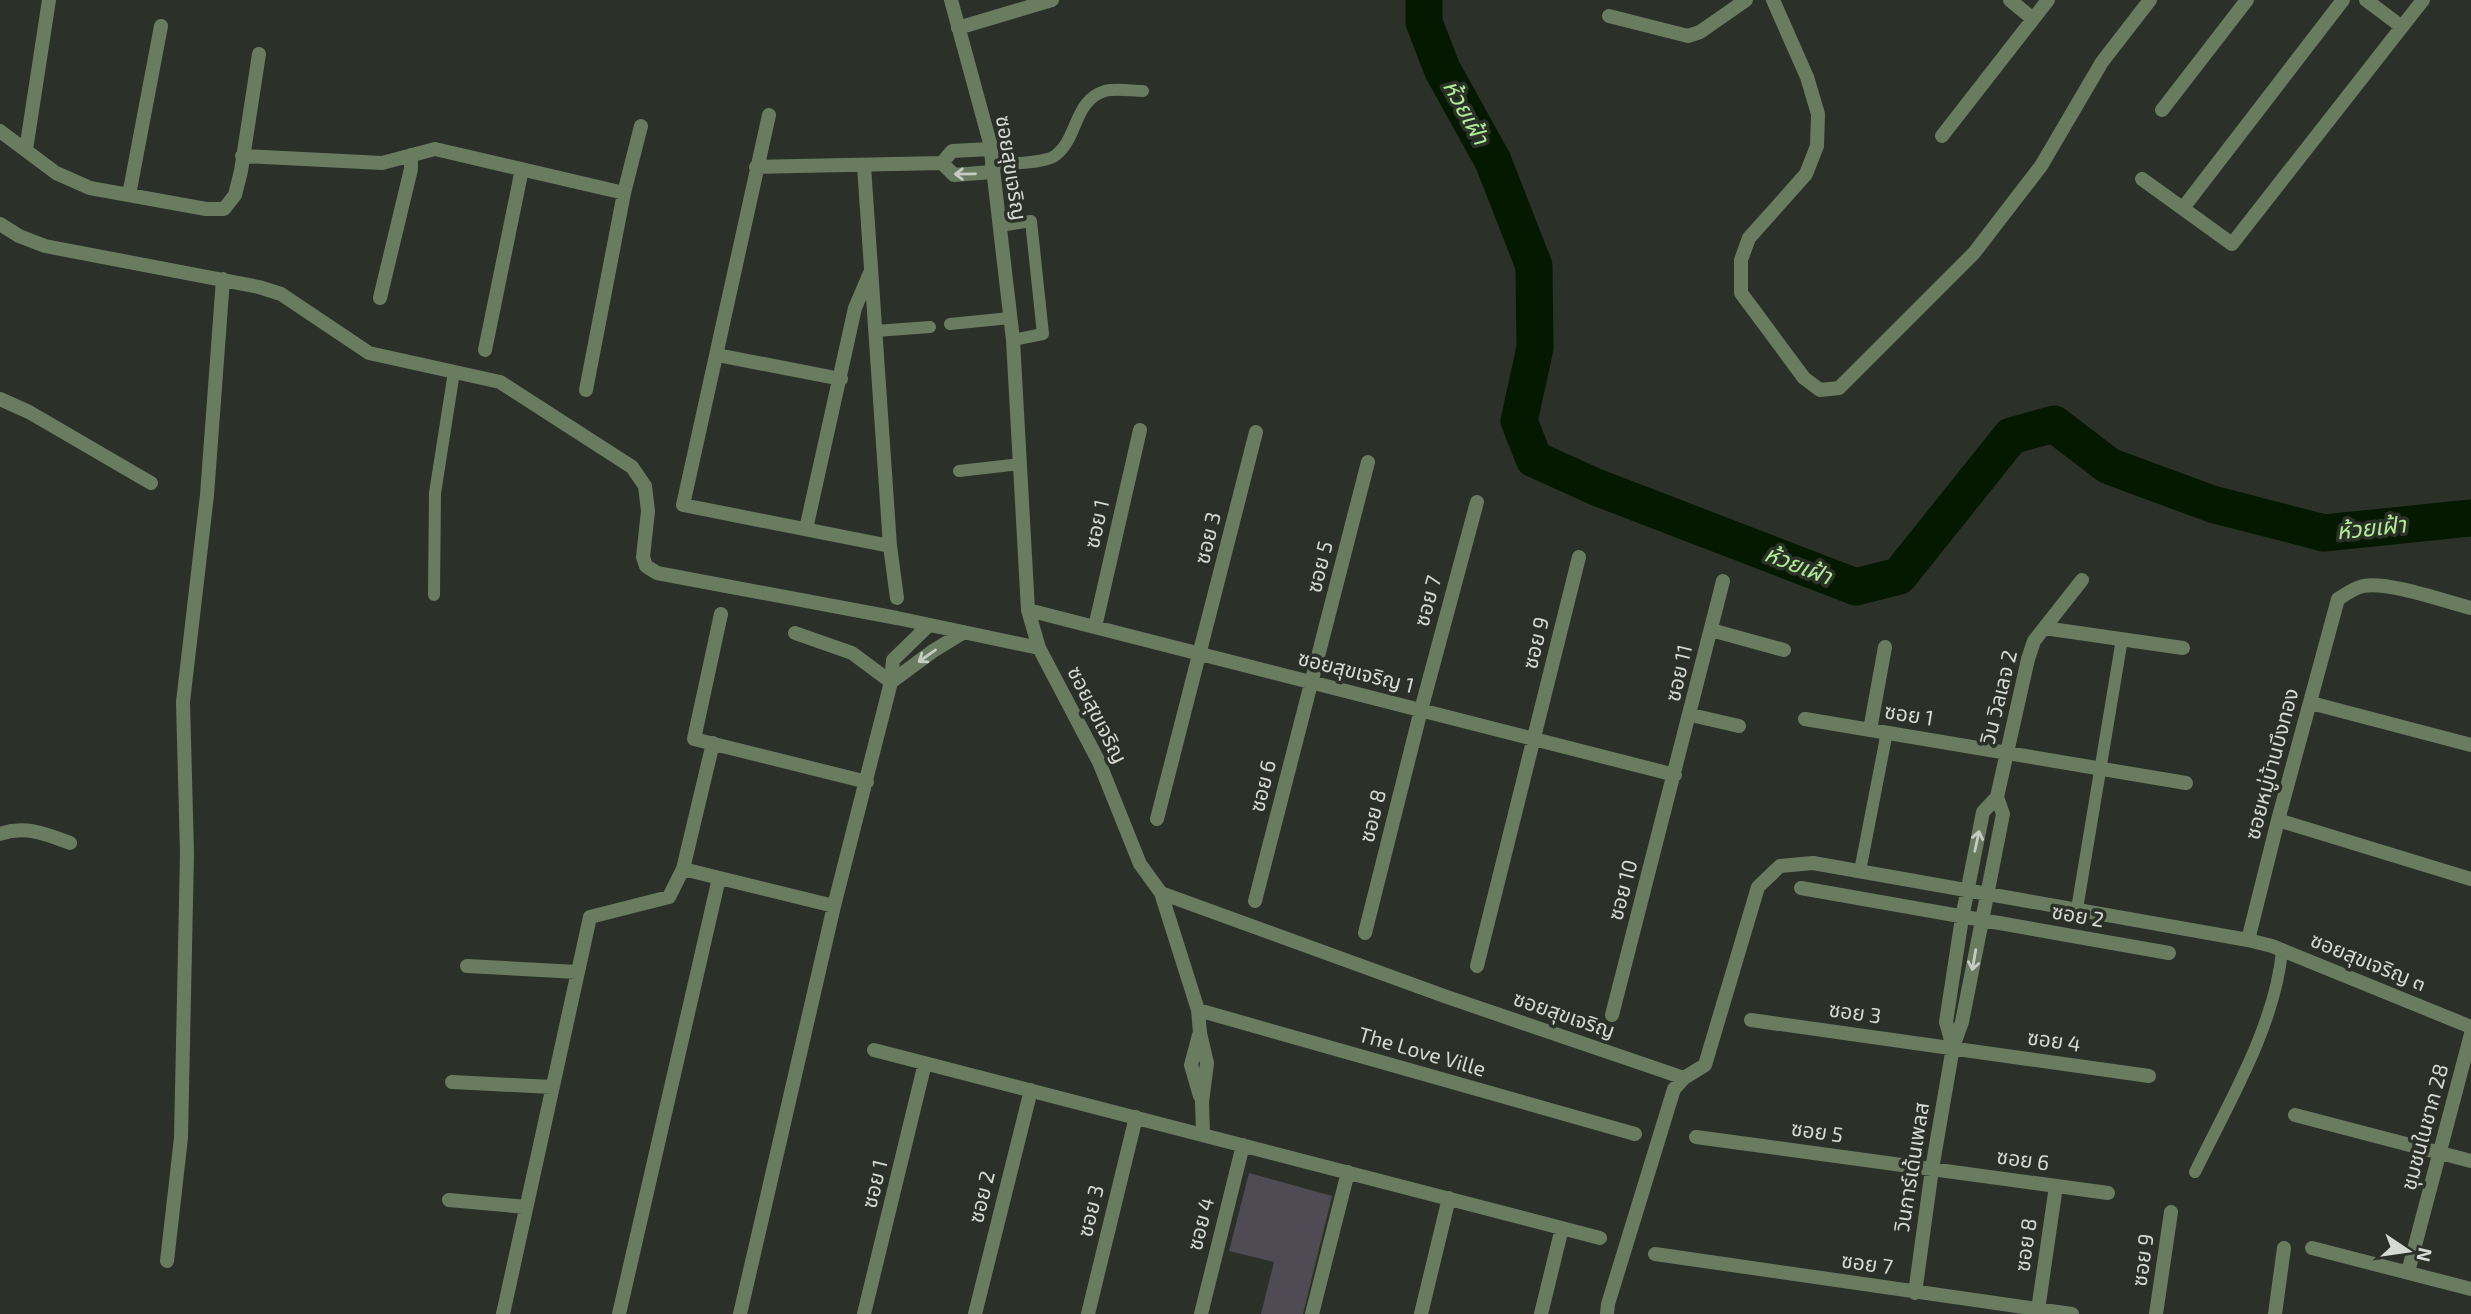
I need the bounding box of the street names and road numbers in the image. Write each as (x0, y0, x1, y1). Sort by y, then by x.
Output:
street label: ซอยสุขเจริญ (990, 114, 1033, 222)
street label: ซอย 1 (1078, 497, 1113, 550)
street label: ซอย 3 (1188, 509, 1225, 566)
street label: ซอย 5 (1300, 538, 1337, 595)
street label: ซอย 7 (1408, 572, 1445, 629)
street label: ซอย 9 (1516, 614, 1553, 671)
street label: ซอย 11 (1659, 642, 1696, 704)
street label: ซอยสุขเจริญ 1 (1295, 644, 1417, 699)
street label: วิน วิลเลจ 2 (1974, 647, 2021, 747)
street label: ซอยสุขเจริญ (1061, 662, 1133, 768)
street label: ซอยหมู่บ้านบึงทอง (2238, 685, 2305, 843)
street label: ซอย 1 (1883, 697, 1936, 730)
street label: ซอย 6 (1243, 757, 1280, 814)
street label: ซอย 8 (1353, 787, 1390, 845)
street label: ซอย 10 (1601, 856, 1642, 923)
street label: ซอย 2 (2050, 898, 2106, 931)
street label: ซอยสุขเจริญ ๓ (2306, 926, 2430, 997)
street label: ซอยสุขเจริญ (1510, 985, 1619, 1045)
street label: ซอย 3 (1827, 995, 1883, 1028)
street label: The Love Ville (1356, 1020, 1489, 1081)
street label: ซอย 4 (2026, 1023, 2083, 1056)
street label: ชุมชนในชาก 28 (2395, 1061, 2454, 1193)
street label: วินการ์เด้นเพลส (1888, 1100, 1933, 1234)
street label: ซอย 5 (1790, 1115, 1845, 1147)
street label: ซอย 6 (1995, 1142, 2051, 1175)
street label: ซอย 1 (855, 1157, 892, 1211)
street label: ซอย 2 (962, 1168, 999, 1225)
street label: ซอย 3 (1071, 1182, 1108, 1239)
street label: ซอย 4 (1181, 1195, 1218, 1253)
street label: ซอย 8 (2008, 1216, 2041, 1273)
street label: ซอย 9 (2125, 1232, 2158, 1288)
street label: ซอย 7 (1840, 1247, 1895, 1279)

